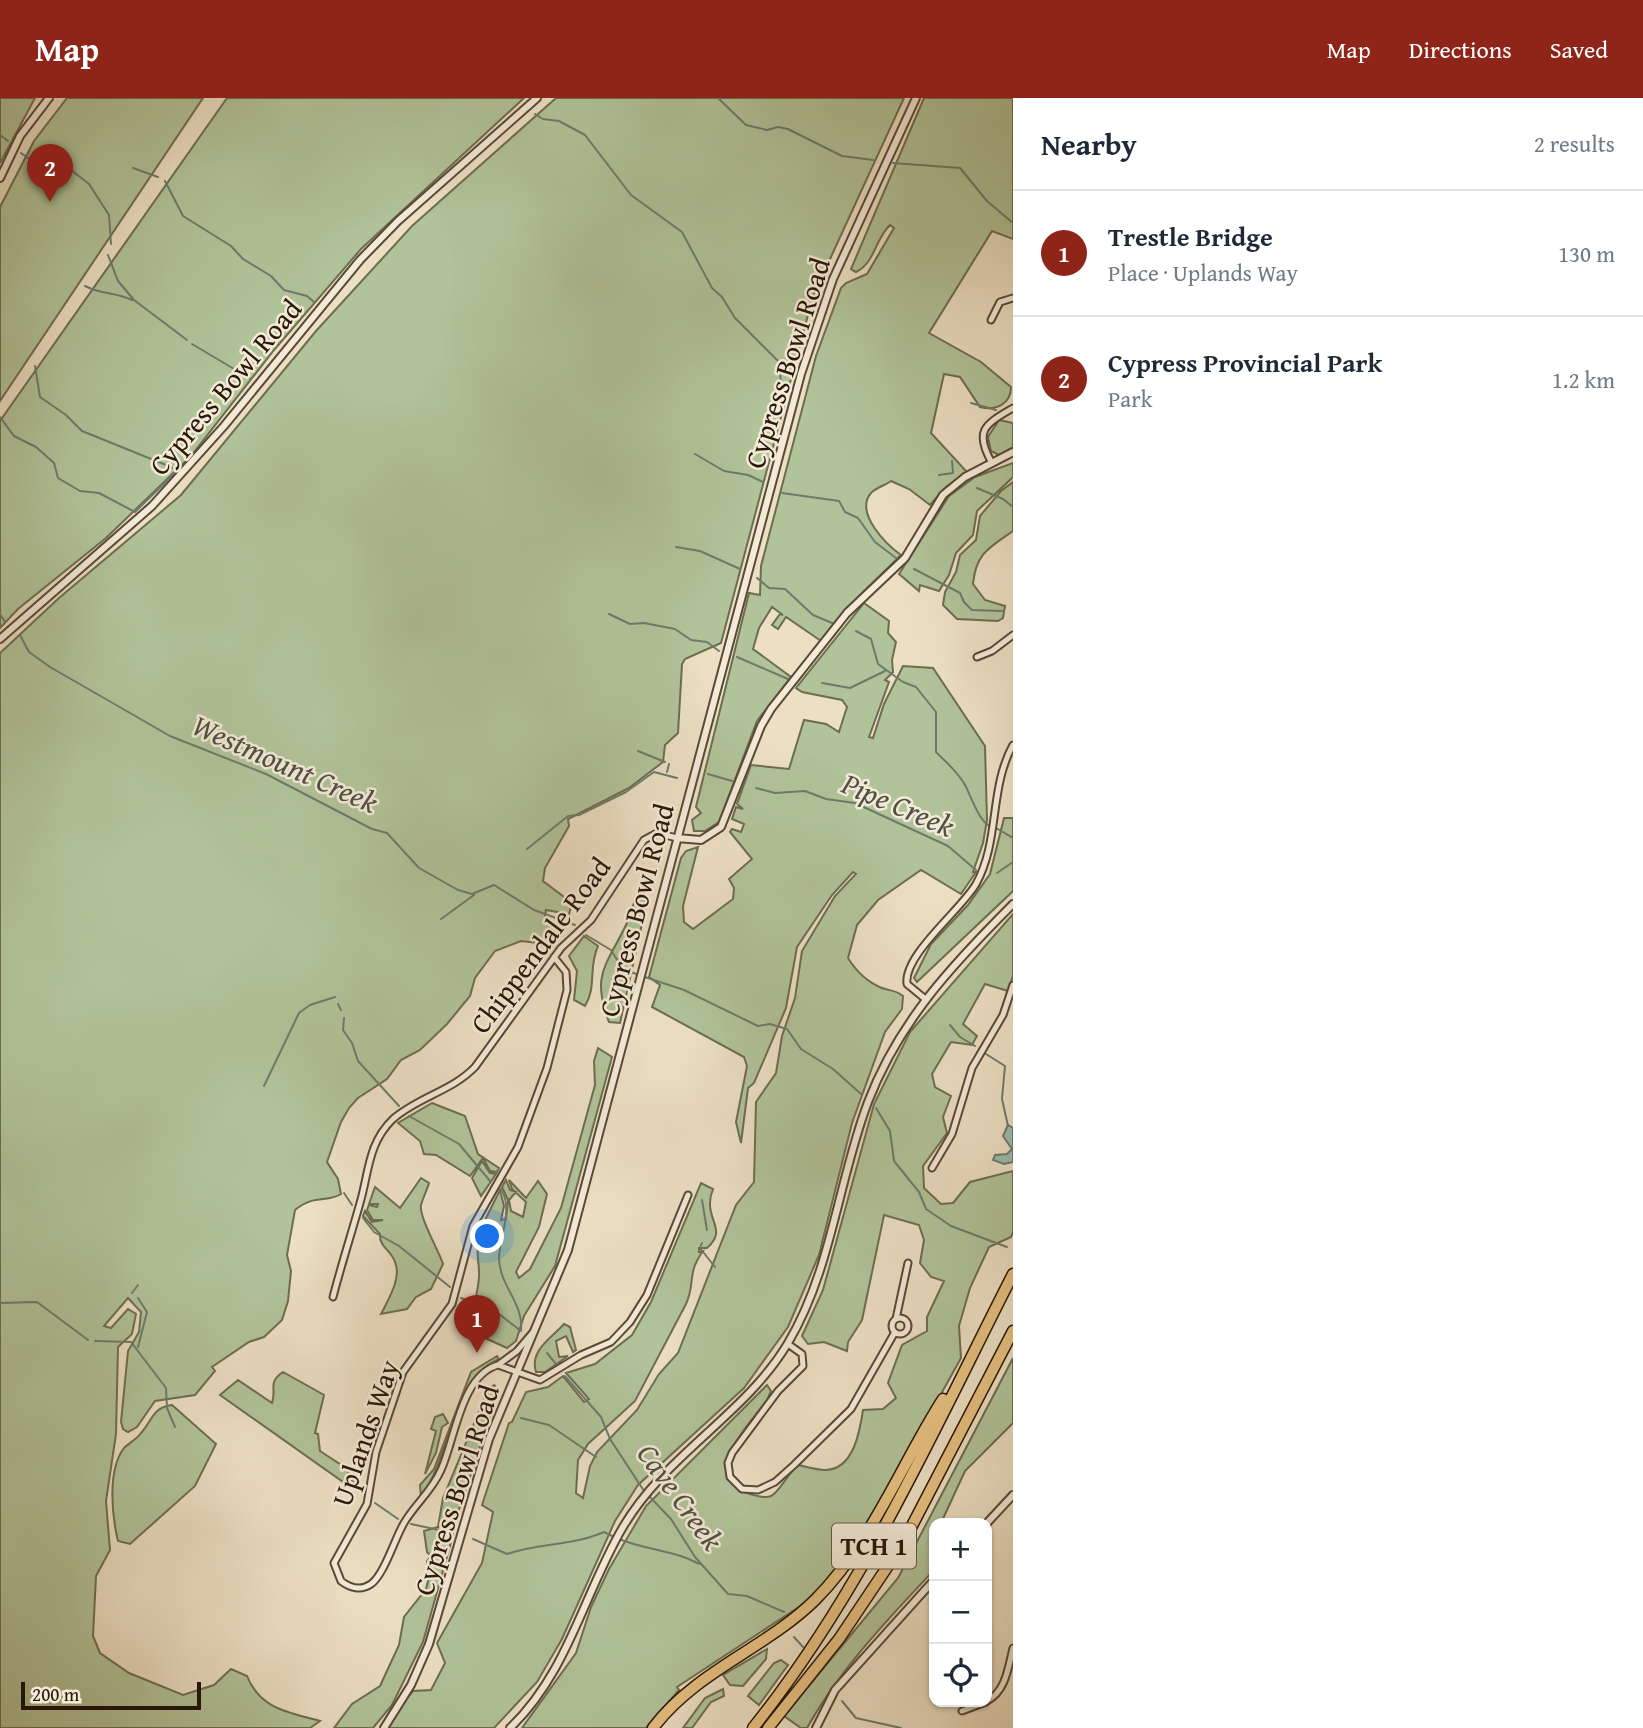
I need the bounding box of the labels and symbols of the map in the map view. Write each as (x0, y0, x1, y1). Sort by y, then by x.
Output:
pin: 2 (27, 144, 73, 202)
street label: Cypress Bowl Road (733, 252, 840, 473)
street label: Cypress Bowl Road (138, 290, 311, 484)
water label: Westmount Creek (186, 703, 385, 824)
water label: Pipe Creek (835, 760, 962, 847)
street label: Cypress Bowl Road (587, 799, 684, 1021)
street label: Chippendale Road (459, 848, 620, 1042)
your location (470, 1219, 504, 1253)
pin: 1 (454, 1295, 500, 1353)
street label: Uplands Way (320, 1354, 409, 1512)
street label: Cypress Bowl Road (402, 1379, 509, 1600)
water label: Cave Creek (627, 1434, 735, 1559)
road number: TCH 1 (832, 1524, 916, 1568)
scale bar (21, 1679, 201, 1711)

